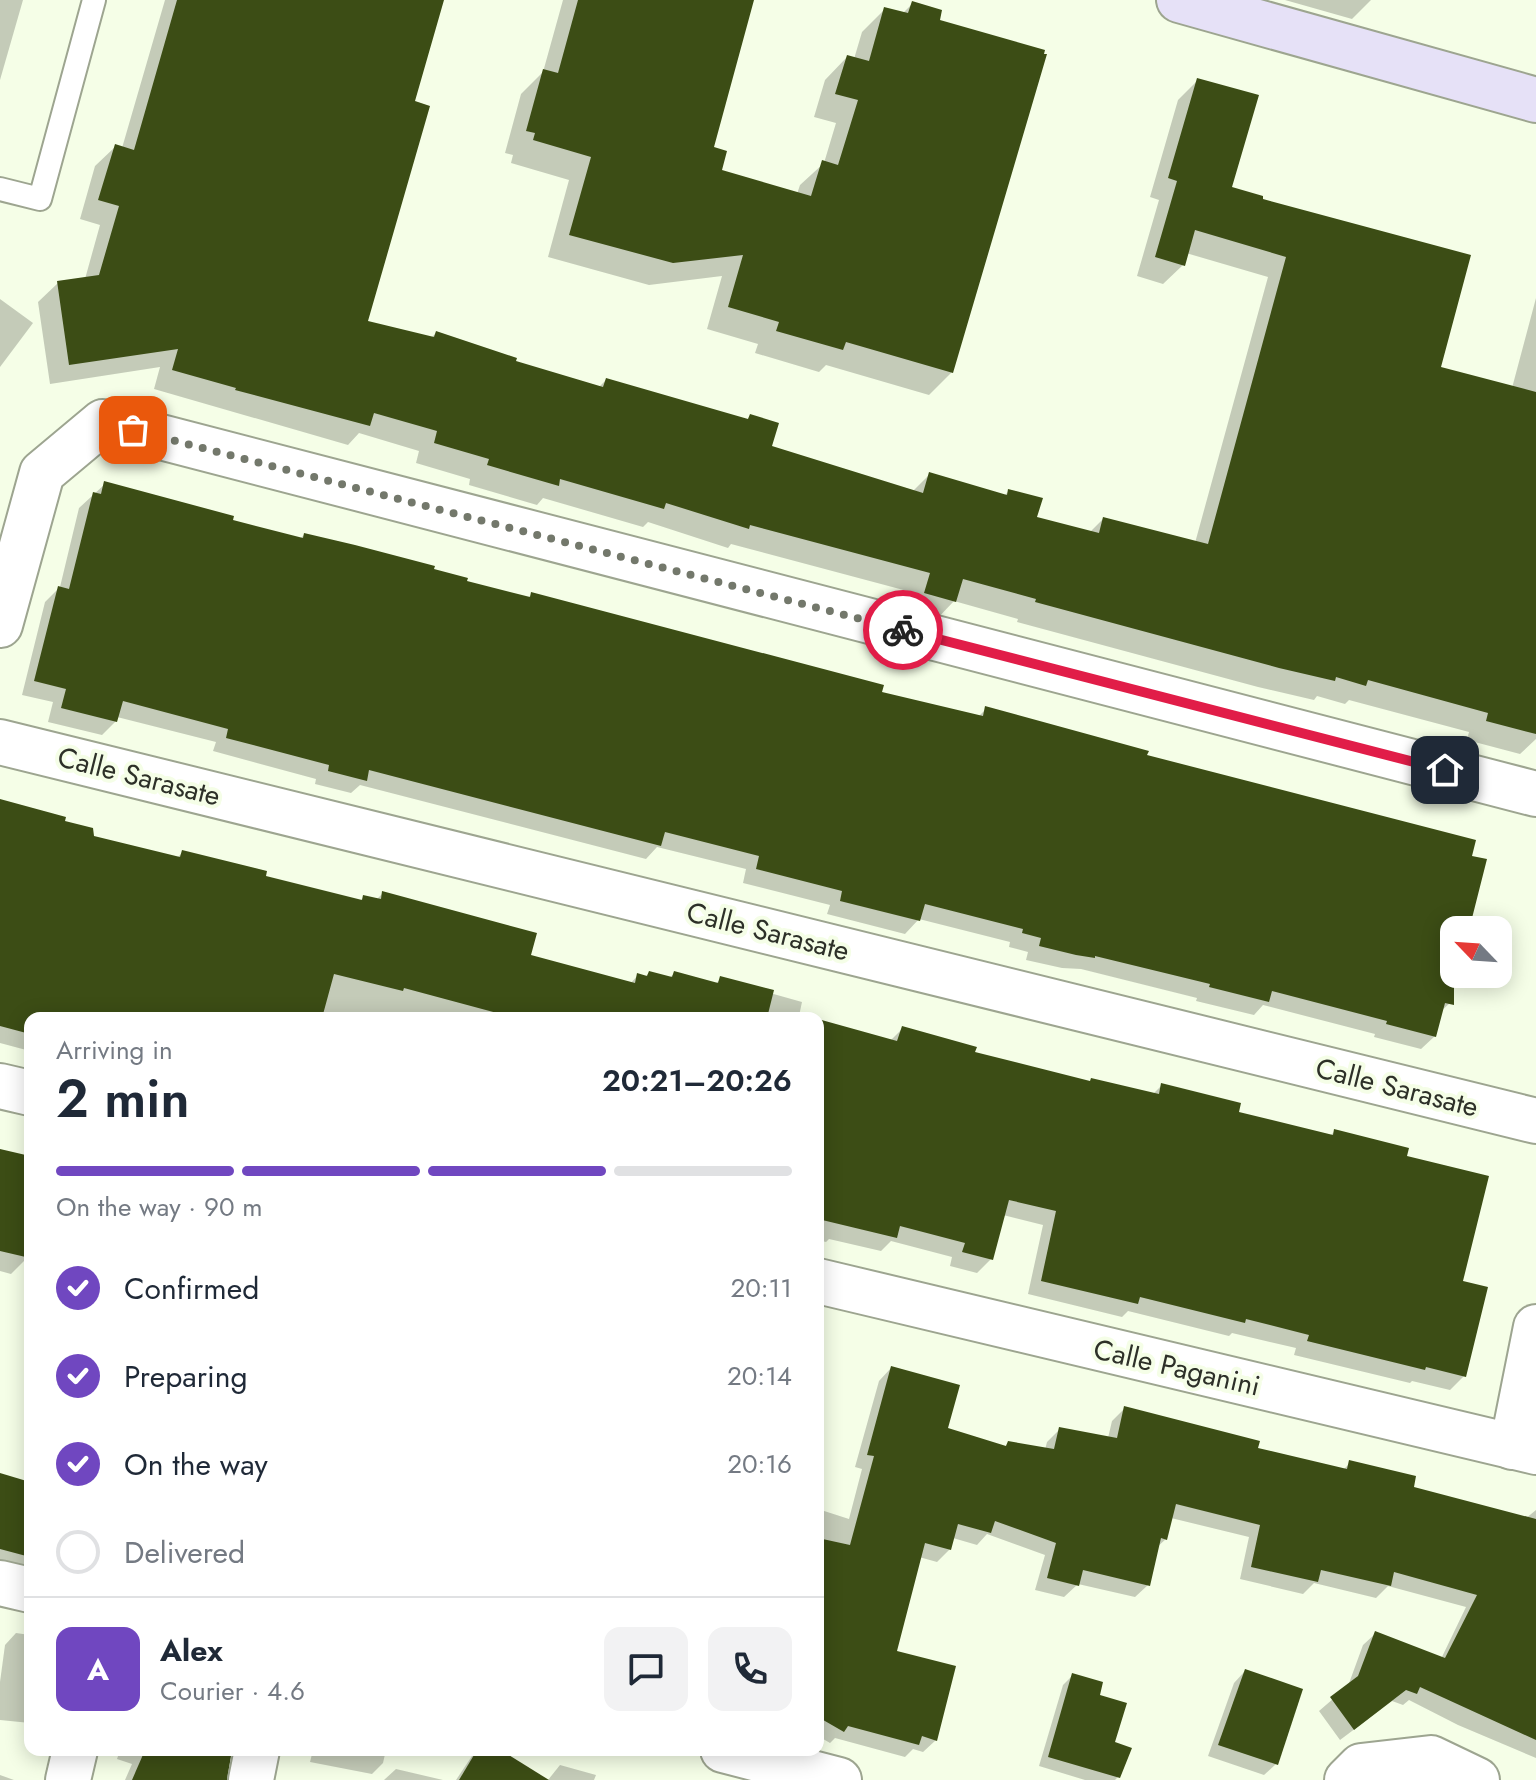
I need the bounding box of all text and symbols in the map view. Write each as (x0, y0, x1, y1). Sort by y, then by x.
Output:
pin (99, 396, 167, 464)
icon: bag (111, 408, 155, 452)
courier (863, 590, 943, 670)
icon: bike (881, 608, 925, 652)
street label: Calle Sarasate (53, 736, 224, 816)
pin (1411, 736, 1479, 804)
icon: home (1423, 748, 1467, 792)
street label: Calle Sarasate (682, 891, 853, 971)
north arrow (1440, 916, 1512, 988)
map controls (1440, 916, 1512, 988)
text: Arriving in (56, 1031, 173, 1069)
street label: Calle Sarasate (1311, 1047, 1482, 1127)
text: 20:21–20:26 (602, 1059, 792, 1102)
text: 2 min (56, 1061, 189, 1137)
text: On the way · 90 m (56, 1188, 263, 1226)
icon: check (56, 1266, 100, 1310)
text: Confirmed (124, 1267, 259, 1310)
text: 20:11 (730, 1269, 792, 1307)
street label: Calle Paganini (1090, 1328, 1264, 1407)
icon: check (56, 1354, 100, 1398)
text: Preparing (124, 1355, 248, 1398)
text: 20:14 (727, 1357, 792, 1395)
icon: check (56, 1442, 100, 1486)
text: On the way (124, 1443, 268, 1486)
text: 20:16 (727, 1445, 792, 1483)
text: Delivered (124, 1531, 245, 1574)
button: chat (604, 1627, 688, 1711)
button: phone (708, 1627, 792, 1711)
text: Alex (160, 1629, 223, 1672)
text: A (87, 1648, 109, 1691)
text: Courier · 4.6 (160, 1672, 305, 1710)

